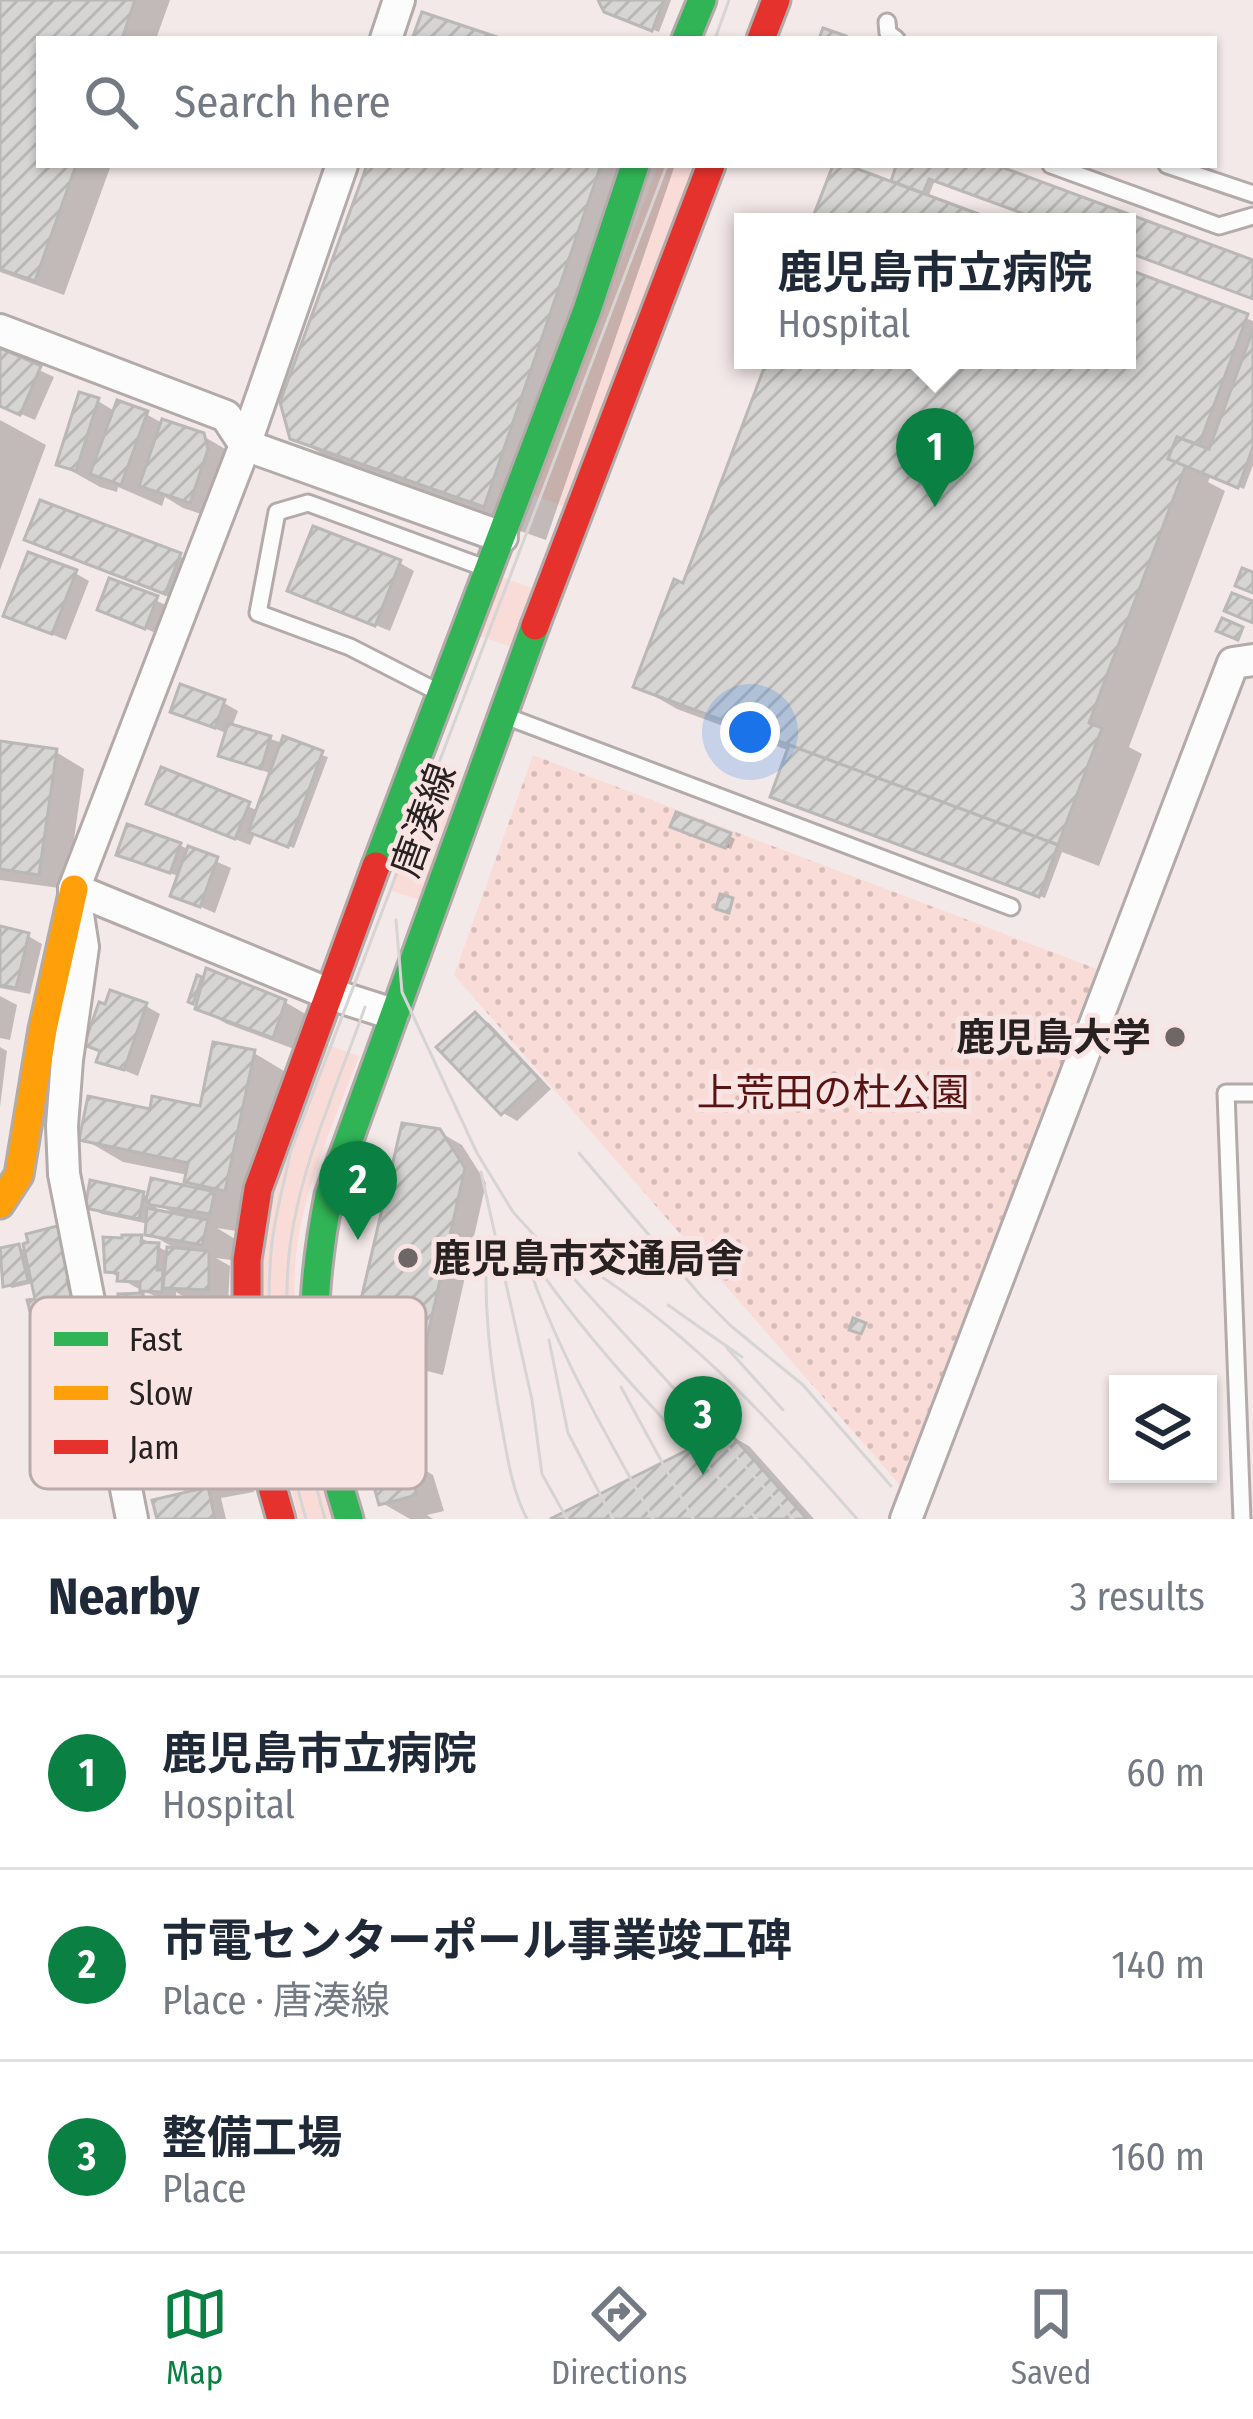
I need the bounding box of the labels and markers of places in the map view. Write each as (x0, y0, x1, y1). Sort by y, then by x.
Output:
pin: 1 (896, 408, 974, 507)
place label: 鹿児島大学 (956, 1015, 1151, 1061)
marker: 鹿児島大学 (1162, 1024, 1188, 1050)
pin: 2 (319, 1141, 397, 1240)
place label: 鹿児島市交通局舎 (432, 1236, 744, 1282)
marker: 鹿児島市交通局舎 (395, 1245, 421, 1271)
pin: 3 (664, 1376, 742, 1475)

